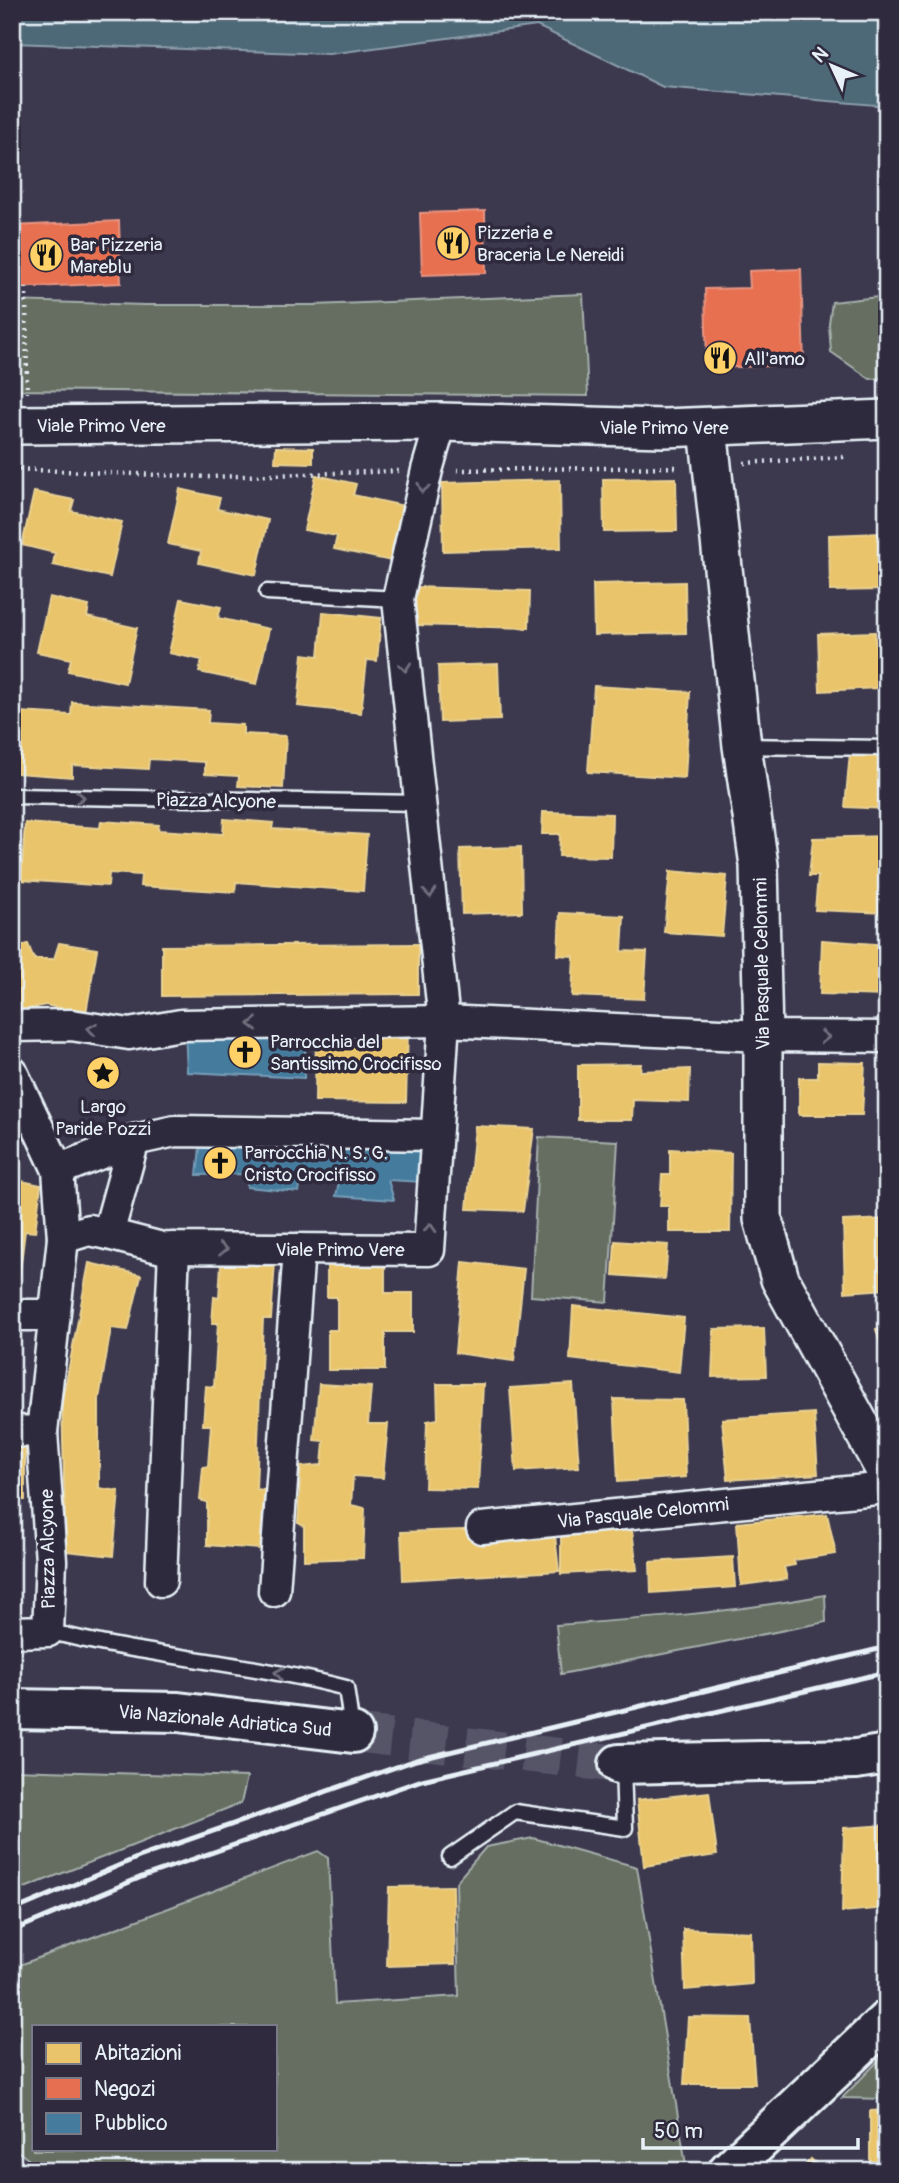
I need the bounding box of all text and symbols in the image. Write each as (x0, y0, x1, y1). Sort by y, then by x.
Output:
north arrow (797, 32, 867, 102)
text: N (807, 42, 834, 68)
place label: Pizzeria e Braceria Le Nereidi (477, 221, 624, 267)
restaurant icon: Pizzeria e Braceria Le Nereidi (434, 224, 472, 262)
place label: Bar Pizzeria Mareblu (70, 233, 163, 279)
restaurant icon: Bar Pizzeria Mareblu (27, 236, 65, 274)
restaurant icon: All'amo (701, 339, 739, 377)
place label: All'amo (744, 347, 805, 371)
street label: Viale Primo Vere (36, 414, 166, 438)
street label: Viale Primo Vere (599, 416, 729, 440)
one-way arrow (417, 482, 431, 494)
one-way arrow (397, 662, 412, 673)
street label: Piazza Alcyone (156, 788, 277, 814)
one-way arrow (75, 790, 86, 805)
street label: Via Pasquale Celommi (748, 878, 776, 1050)
one-way arrow (422, 887, 437, 899)
one-way arrow (248, 1016, 258, 1032)
one-way arrow (86, 1021, 98, 1036)
one-way arrow (820, 1029, 831, 1045)
place label: Parrocchia del Santissimo Crocifisso (270, 1030, 442, 1076)
church icon: Parrocchia del Santissimo Crocifisso (226, 1033, 264, 1071)
place icon: Largo Paride Pozzi (84, 1054, 122, 1092)
place label: Largo Paride Pozzi (55, 1095, 151, 1141)
place label: Parrocchia N. S. G. Cristo Crocifisso (244, 1141, 388, 1187)
church icon: Parrocchia N. S. G. Cristo Crocifisso (201, 1144, 239, 1182)
one-way arrow (422, 1222, 437, 1233)
street label: Viale Primo Vere (275, 1238, 405, 1262)
one-way arrow (218, 1241, 229, 1257)
street label: Piazza Alcyone (35, 1488, 61, 1609)
street label: Via Pasquale Celommi (556, 1492, 730, 1534)
one-way arrow (274, 1666, 285, 1681)
street label: Via Nazionale Adriatica Sud (117, 1700, 333, 1742)
legend (32, 2025, 276, 2152)
text: Abitazioni (94, 2040, 182, 2067)
text: Negozi (94, 2076, 155, 2103)
scale bar (643, 2106, 859, 2150)
text: Pubblico (94, 2110, 167, 2137)
text: 50 m (654, 2118, 703, 2145)

